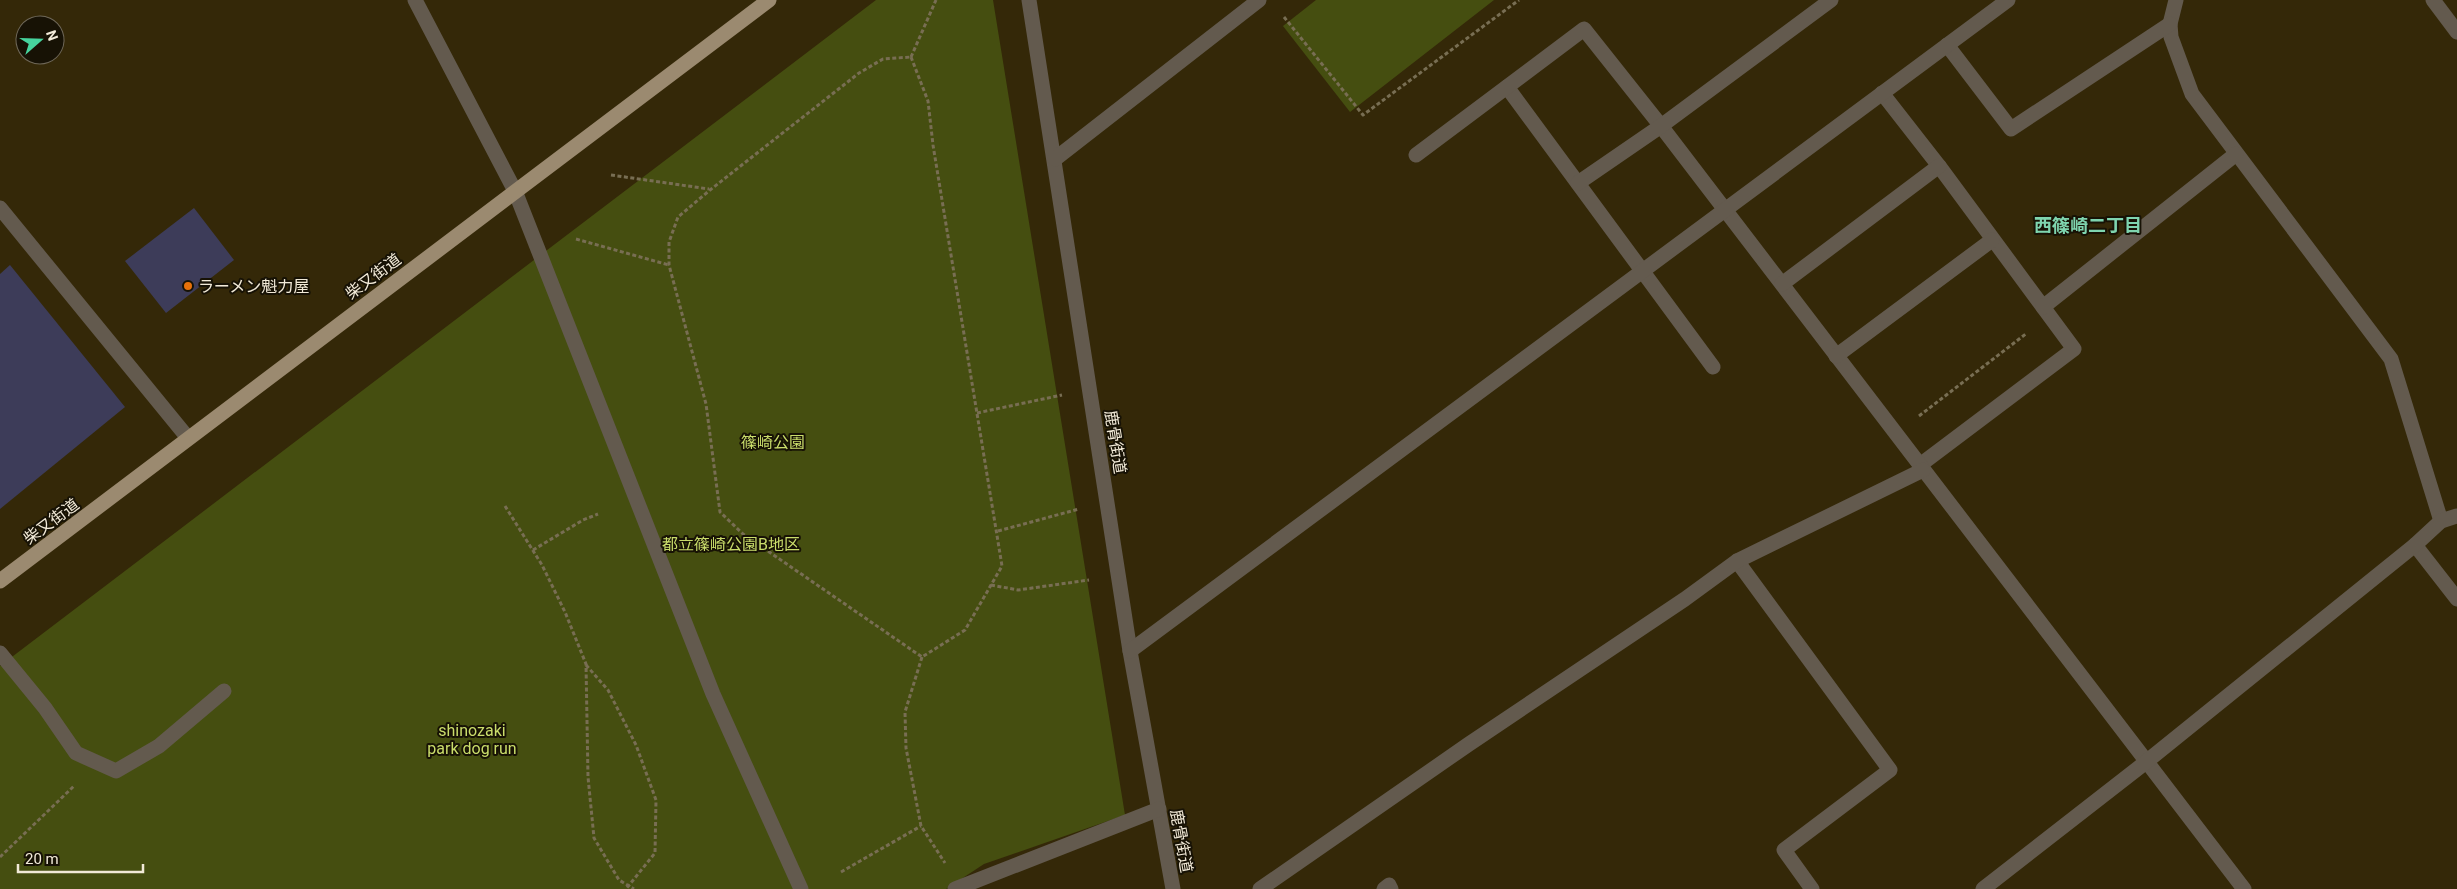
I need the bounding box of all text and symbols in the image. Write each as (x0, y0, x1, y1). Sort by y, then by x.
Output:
north arrow (15, 15, 65, 65)
text: N (43, 28, 61, 43)
district label: 西篠崎二丁目 (2034, 215, 2142, 236)
street label: 柴又街道 (342, 250, 405, 303)
place label: ラーメン魁力屋 (198, 277, 309, 296)
marker: ラーメン魁力屋 (182, 280, 194, 292)
street label: 鹿骨街道 (1101, 409, 1130, 475)
park label: 篠崎公園 (741, 433, 805, 452)
street label: 柴又街道 (20, 495, 83, 548)
park label: 都立篠崎公園B地区 (662, 535, 800, 554)
park label: shinozaki park dog run (427, 721, 517, 758)
street label: 鹿骨街道 (1167, 808, 1196, 874)
scale bar (18, 842, 142, 874)
text: 20 m (25, 850, 59, 868)

